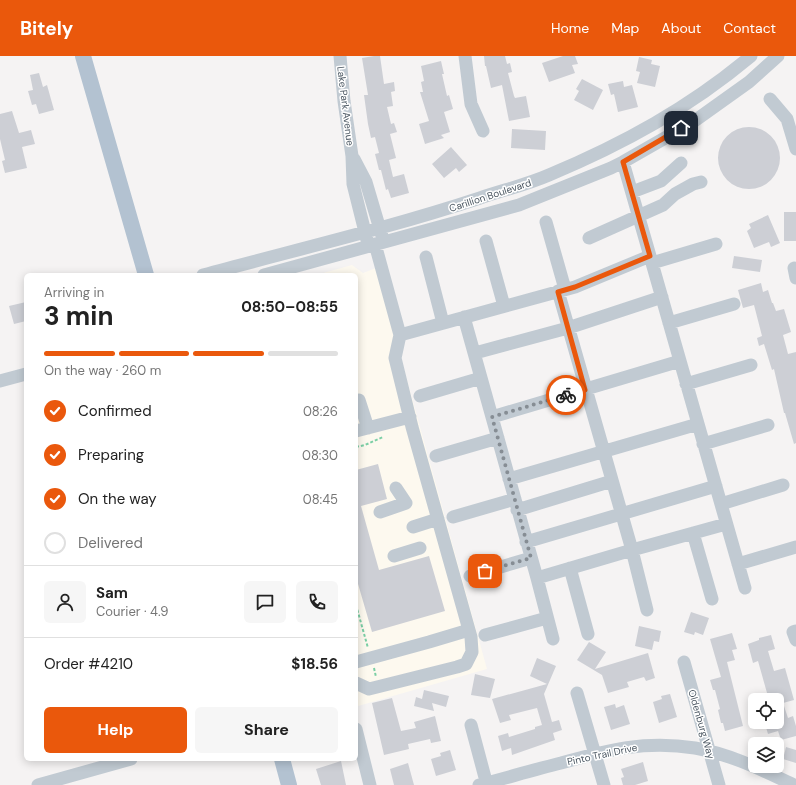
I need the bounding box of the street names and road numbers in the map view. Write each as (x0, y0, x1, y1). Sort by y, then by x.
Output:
street label: Lake Park Avenue (334, 66, 357, 147)
street label: Carillion Boulevard (447, 176, 533, 215)
street label: Oldenburg Way (685, 688, 718, 761)
street label: Pinto Trail Drive (566, 741, 639, 768)

